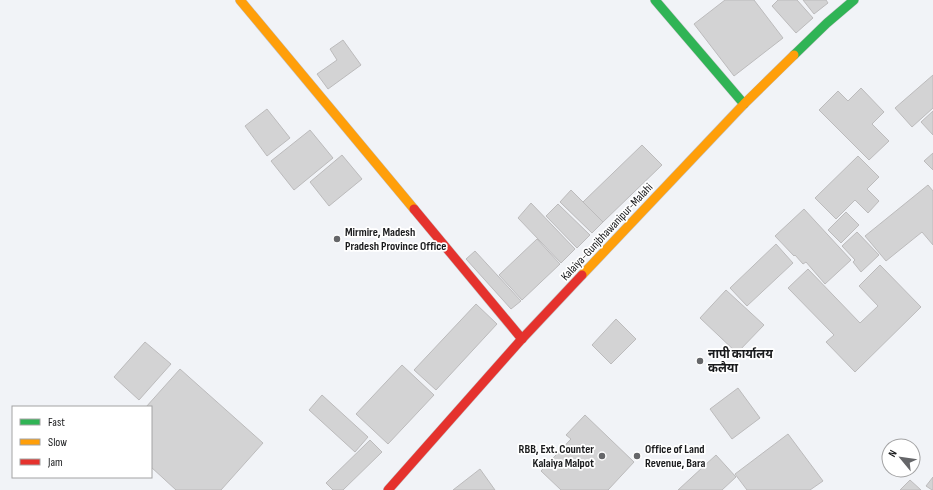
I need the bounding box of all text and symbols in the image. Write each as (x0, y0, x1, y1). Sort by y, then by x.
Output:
street label: Kalaiya-Gunjbhawanipur-Malahi (558, 180, 656, 284)
place label: Mirmire, Madesh Pradesh Province Office (345, 225, 446, 254)
marker: Mirmire, Madesh Pradesh Province Office (332, 234, 342, 244)
place label: नापी कार्यालय कलैया (708, 346, 773, 376)
marker: नापी कार्यालय कलैया (695, 356, 705, 366)
legend (12, 406, 152, 478)
text: Fast (48, 415, 65, 430)
text: Slow (48, 435, 67, 450)
north arrow (881, 438, 921, 478)
place label: RBB, Ext. Counter Kalaiya Malpot (519, 442, 594, 471)
place label: Office of Land Revenue, Bara (645, 442, 705, 471)
text: N (886, 448, 900, 459)
marker: RBB, Ext. Counter Kalaiya Malpot (597, 451, 607, 461)
marker: Office of Land Revenue, Bara (632, 451, 642, 461)
text: Jam (47, 455, 63, 470)

